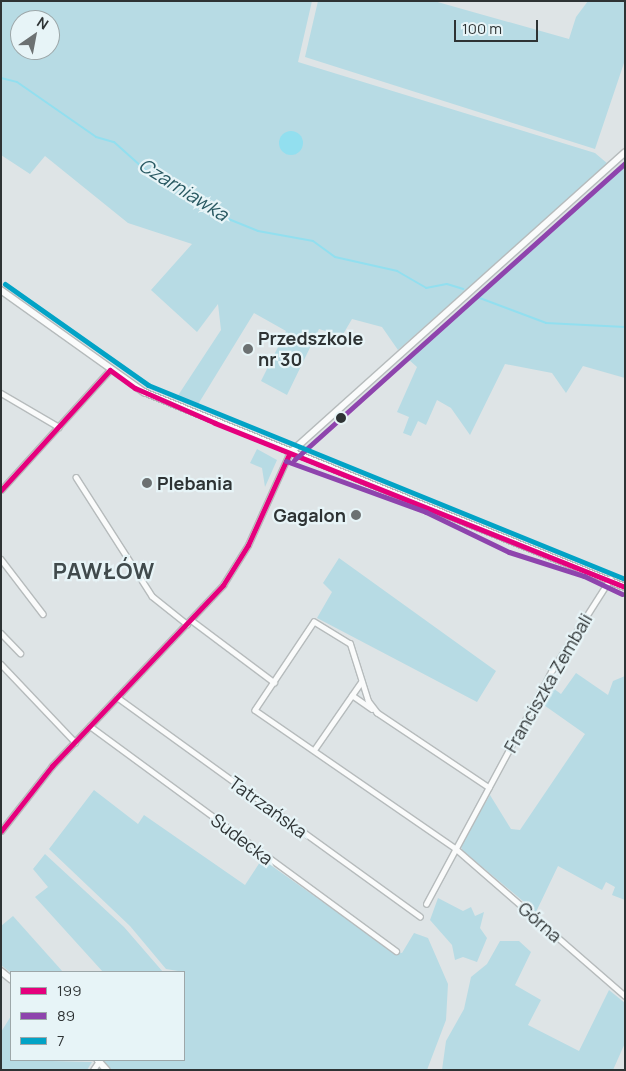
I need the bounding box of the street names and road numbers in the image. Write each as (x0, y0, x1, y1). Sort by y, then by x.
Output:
street label: Franciszka Zembali (499, 610, 597, 756)
street label: Tatrzańska (225, 771, 311, 843)
street label: Sudecka (207, 809, 277, 869)
street label: Górna (514, 897, 566, 947)

